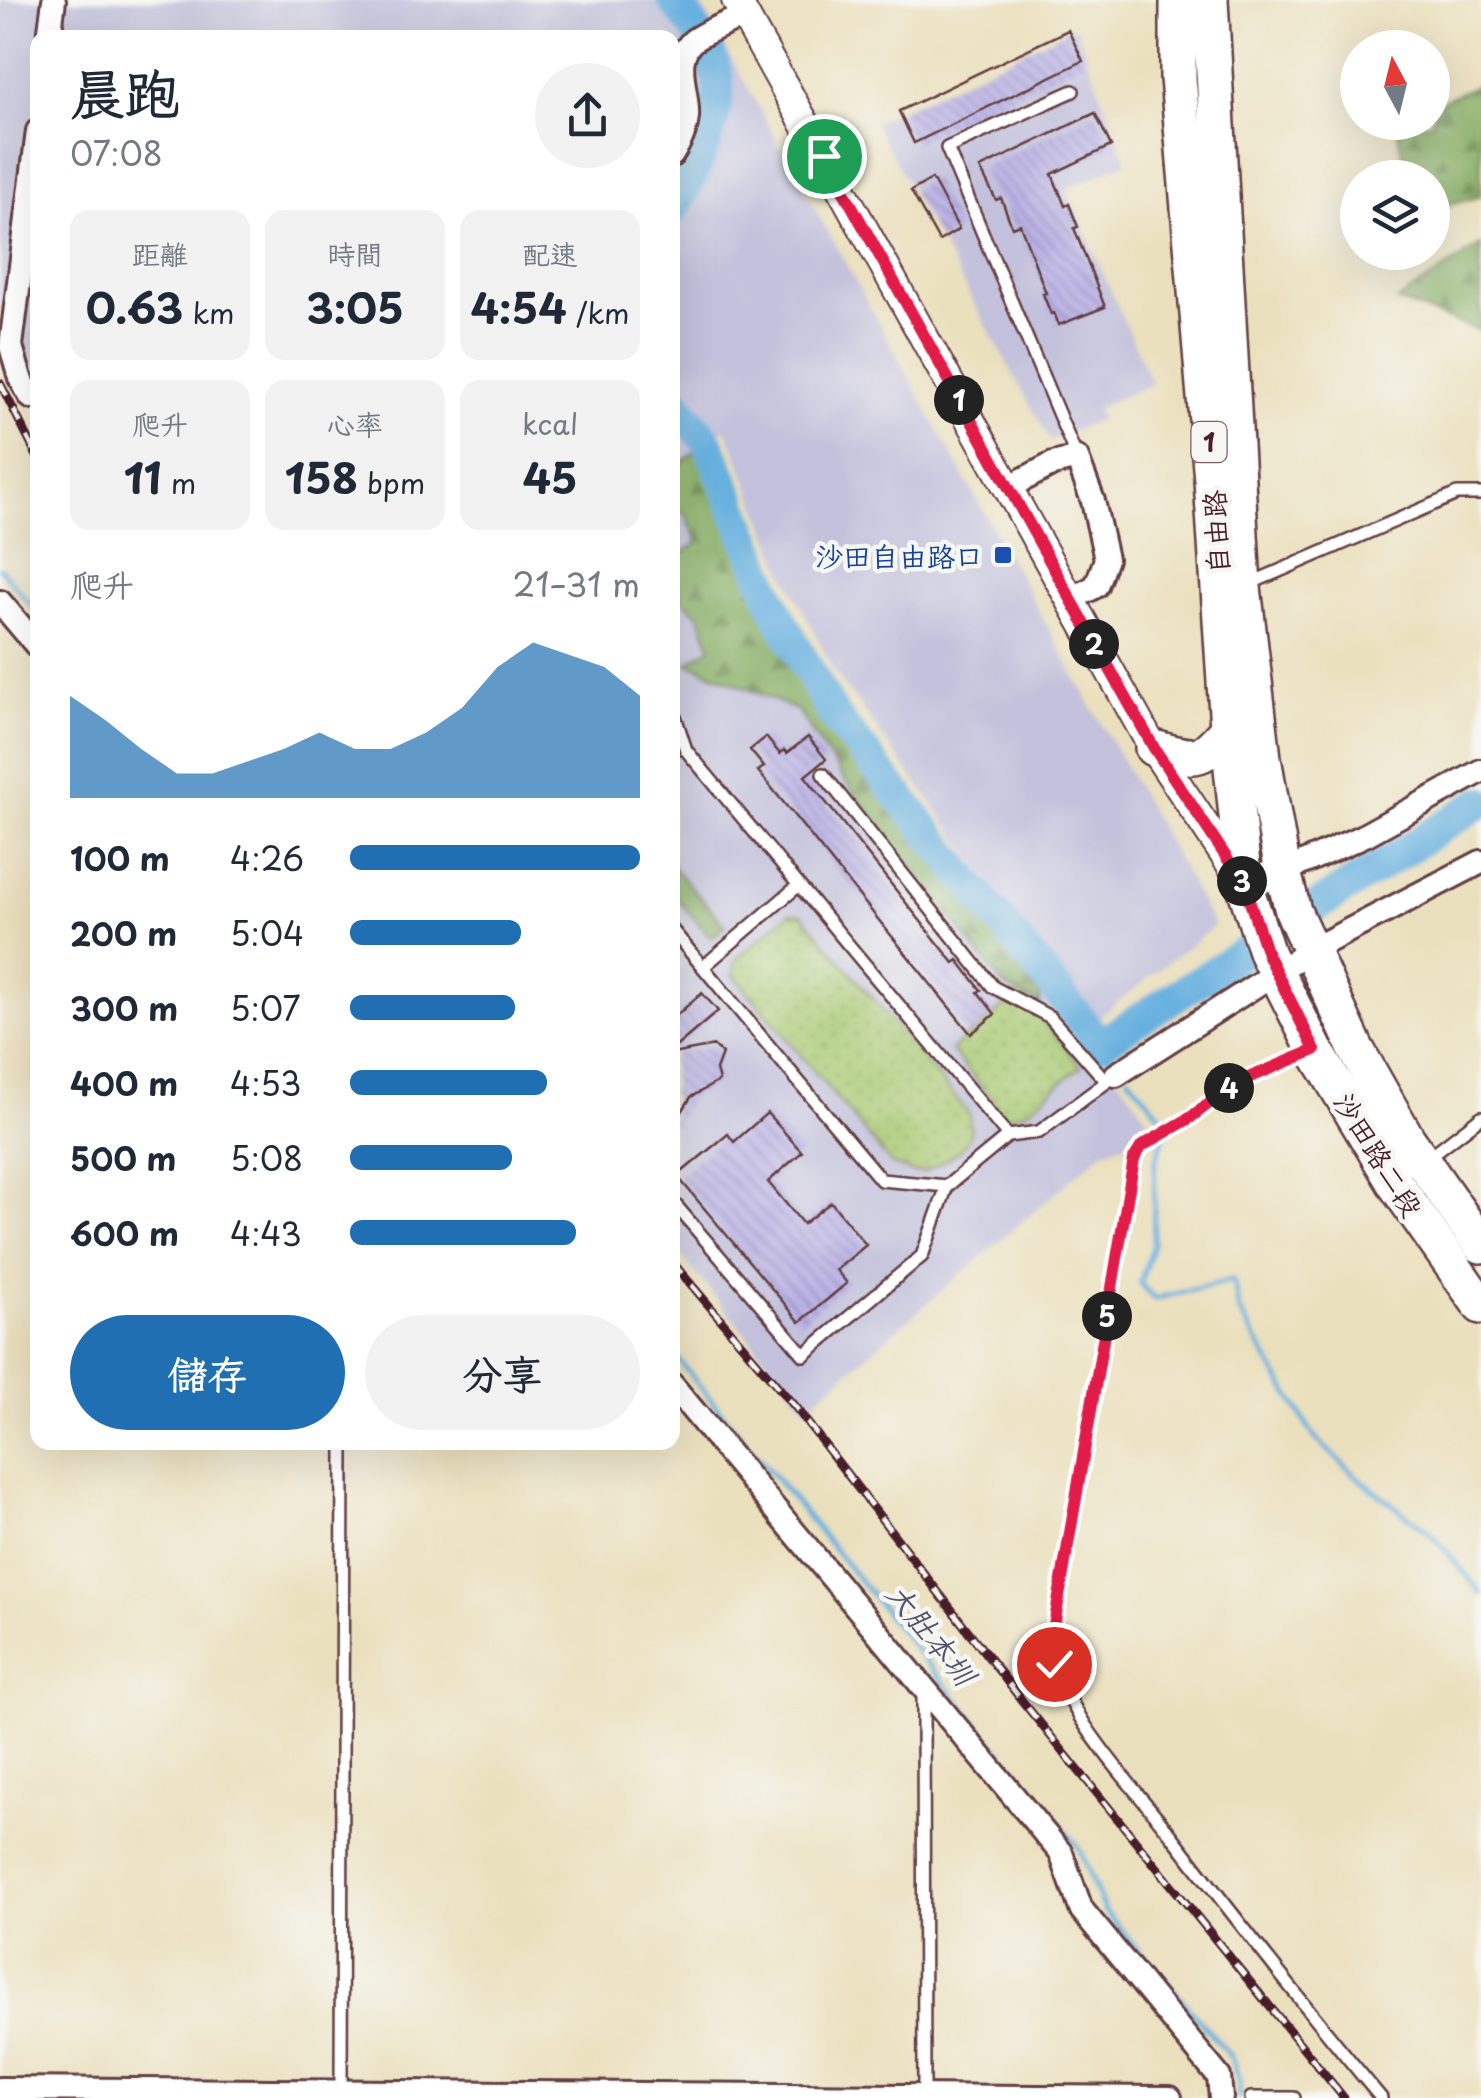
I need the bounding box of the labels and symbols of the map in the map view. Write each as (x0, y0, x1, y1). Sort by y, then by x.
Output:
north arrow (1340, 30, 1450, 140)
pin (782, 114, 867, 199)
pin: 1 (934, 375, 984, 425)
road number: 1 (1192, 422, 1226, 462)
street label: 自由路 (1191, 489, 1239, 575)
place label: 沙田自由路口 (815, 534, 983, 577)
marker: 沙田自由路口 (992, 544, 1014, 566)
pin: 2 (1069, 619, 1119, 669)
pin: 3 (1217, 856, 1267, 906)
pin: 4 (1204, 1063, 1254, 1113)
street label: 沙田路二段 (1324, 1083, 1434, 1225)
pin: 5 (1082, 1291, 1132, 1341)
water label: 大肚本圳 (877, 1572, 989, 1696)
pin (1012, 1622, 1097, 1707)

